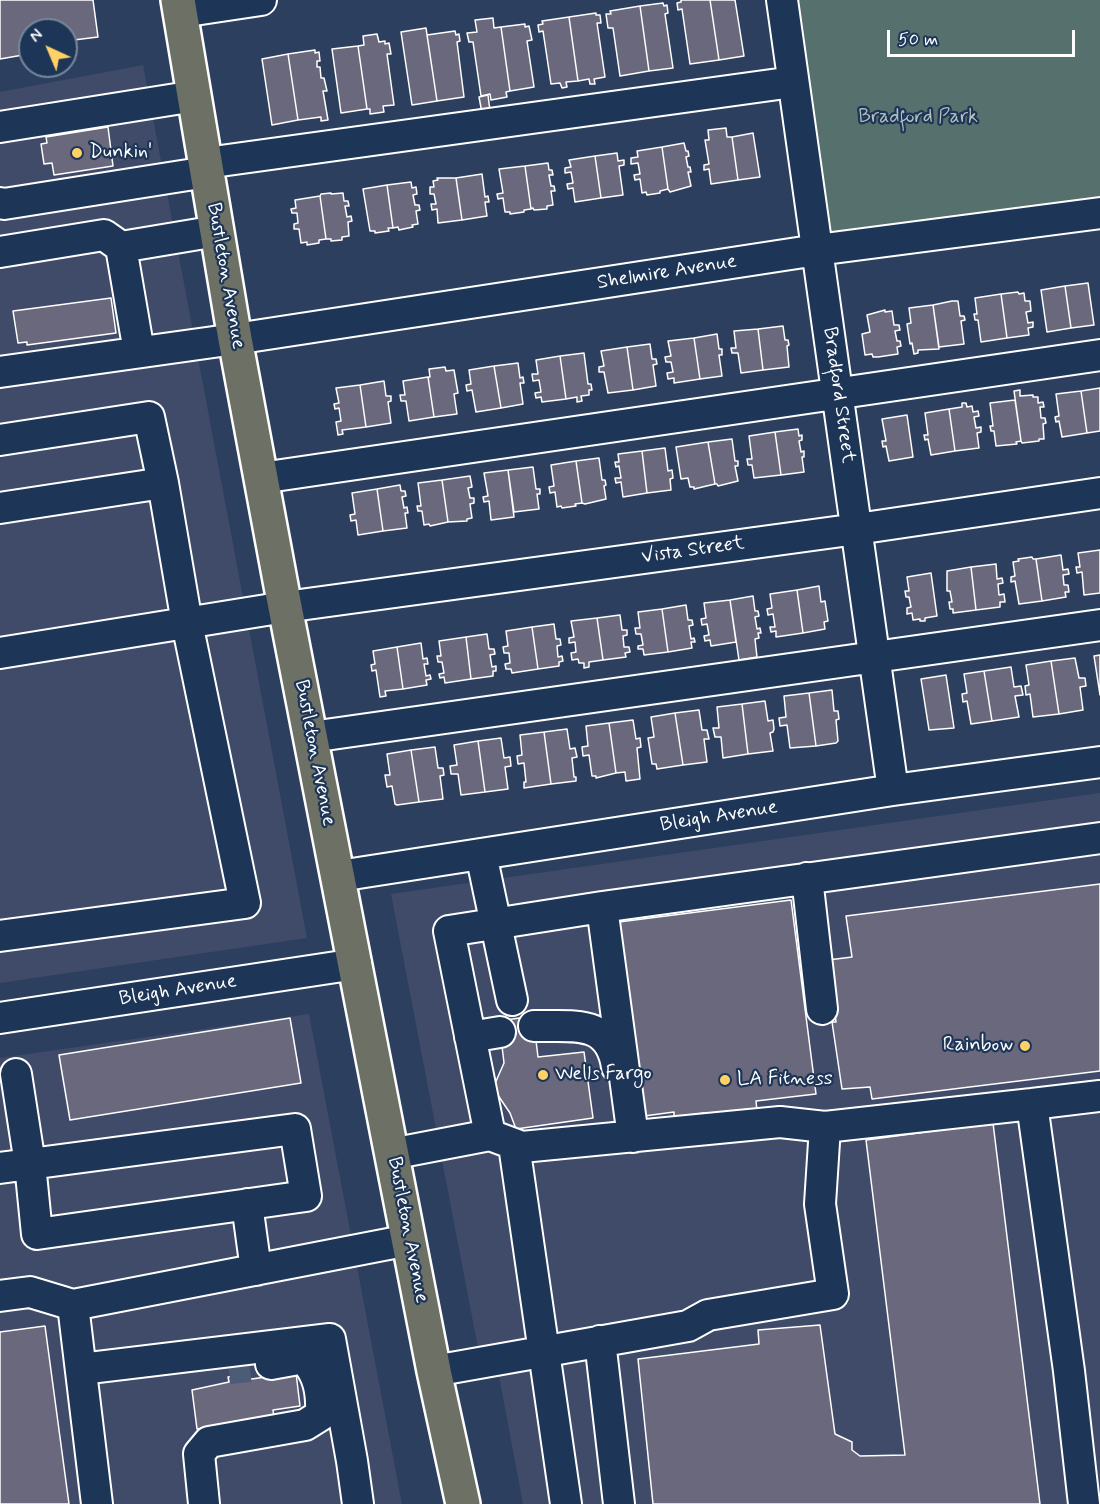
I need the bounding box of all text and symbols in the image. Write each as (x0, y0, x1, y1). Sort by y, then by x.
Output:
north arrow (18, 18, 78, 78)
scale bar (890, 18, 1078, 56)
text: N (25, 25, 48, 47)
text: 50 m (898, 28, 938, 52)
park label: Bradford Park (858, 106, 978, 130)
place label: Dunkin' (89, 141, 152, 165)
marker: Dunkin' (70, 146, 84, 160)
street label: Bustleton Avenue (200, 201, 250, 351)
street label: Shelmire Avenue (596, 250, 738, 296)
street label: Bradford Street (817, 325, 859, 465)
street label: Vista Street (640, 532, 746, 570)
street label: Bustleton Avenue (288, 678, 340, 828)
street label: Bleigh Avenue (659, 796, 779, 838)
street label: Bleigh Avenue (118, 970, 238, 1012)
place label: Rainbow (943, 1034, 1013, 1058)
marker: Rainbow (1018, 1039, 1032, 1053)
place label: Wells Fargo (555, 1063, 652, 1087)
marker: Wells Fargo (536, 1068, 550, 1082)
place label: LA Fitness (737, 1068, 833, 1092)
marker: LA Fitness (718, 1073, 732, 1087)
street label: Bustleton Avenue (381, 1155, 433, 1305)

